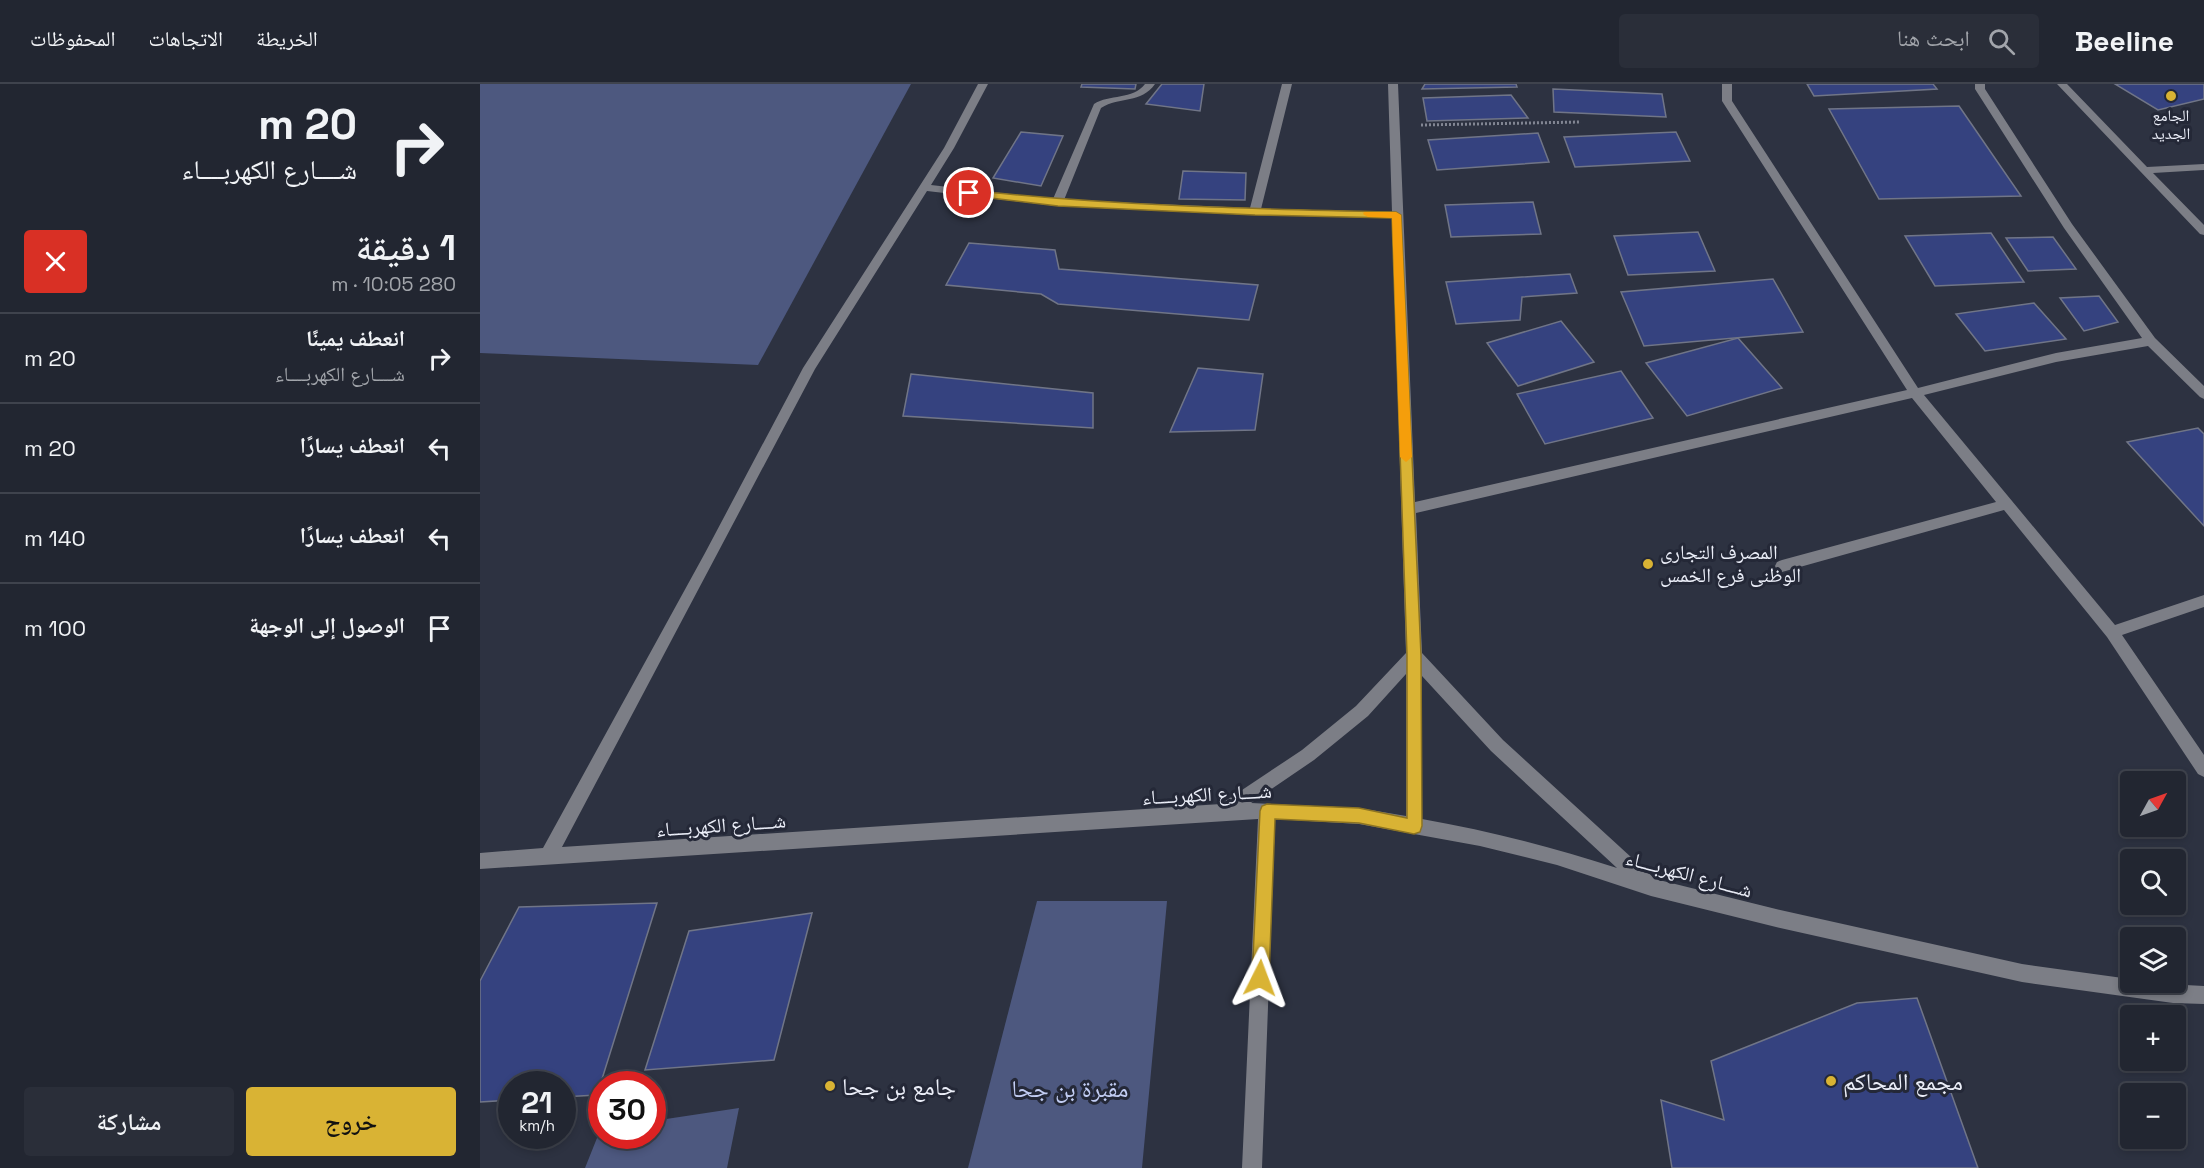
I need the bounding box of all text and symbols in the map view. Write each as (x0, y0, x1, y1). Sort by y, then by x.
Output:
search box (1619, 14, 2039, 68)
text: Beeline (2075, 23, 2174, 59)
text: ابحث هنا (1897, 24, 1970, 52)
text: المحفوظات (30, 25, 115, 52)
text: الاتجاهات (148, 25, 223, 52)
text: الخريطة (256, 25, 318, 52)
icon: search (1985, 25, 2018, 58)
marker: الجامع الجديد (2164, 89, 2178, 103)
text: 20 m (258, 98, 357, 151)
place label: الجامع الجديد (2152, 105, 2190, 144)
icon: right (378, 108, 456, 186)
text: شــــارع الكهربــــاء (182, 152, 357, 187)
pin (943, 167, 994, 218)
icon: arrive (952, 176, 985, 209)
text: 1 دقيقة (356, 225, 456, 271)
button: close (24, 230, 87, 293)
text: 280 m · 10:05 (331, 271, 456, 297)
text: انعطف يمينًا (306, 324, 405, 352)
icon: right (423, 342, 456, 375)
text: 20 m (24, 344, 76, 372)
text: شــــارع الكهربــــاء (275, 361, 405, 387)
text: انعطف يسارًا (300, 431, 405, 459)
icon: left (423, 432, 456, 465)
text: 20 m (24, 434, 76, 462)
text: انعطف يسارًا (300, 521, 405, 549)
icon: left (423, 522, 456, 555)
text: 140 m (24, 524, 86, 552)
place label: المصرف التجارى الوظنى فرع الخمس (1660, 539, 1801, 588)
marker: المصرف التجارى الوظنى فرع الخمس (1641, 557, 1655, 571)
text: الوصول إلى الوجهة (249, 611, 405, 639)
icon: arrive (423, 612, 456, 645)
text: 100 m (24, 614, 86, 642)
north arrow (2120, 771, 2186, 837)
map controls (2120, 771, 2186, 1149)
street label: شــــارع الكهربــــاء (1141, 778, 1273, 810)
street label: شــــارع الكهربــــاء (655, 807, 787, 843)
street label: شــــارع الكهربــــاء (1623, 845, 1755, 903)
button: search (2120, 849, 2186, 915)
button: layers (2120, 927, 2186, 993)
position arrow (1228, 946, 1292, 1010)
button: + (2120, 1005, 2186, 1071)
place label: مجمع المحاكم (1843, 1066, 1963, 1098)
speed limit sign: 30 (588, 1071, 666, 1149)
place label: جامع بن جحا (842, 1071, 956, 1102)
park label: مقبرة بن جحا (1011, 1073, 1129, 1104)
marker: مجمع المحاكم (1824, 1074, 1838, 1088)
marker: جامع بن جحا (823, 1079, 837, 1093)
text: 21 (521, 1083, 553, 1122)
button: − (2120, 1083, 2186, 1149)
button: مشاركة (24, 1087, 234, 1156)
button: خروج (246, 1087, 456, 1156)
text: km/h (519, 1116, 555, 1135)

